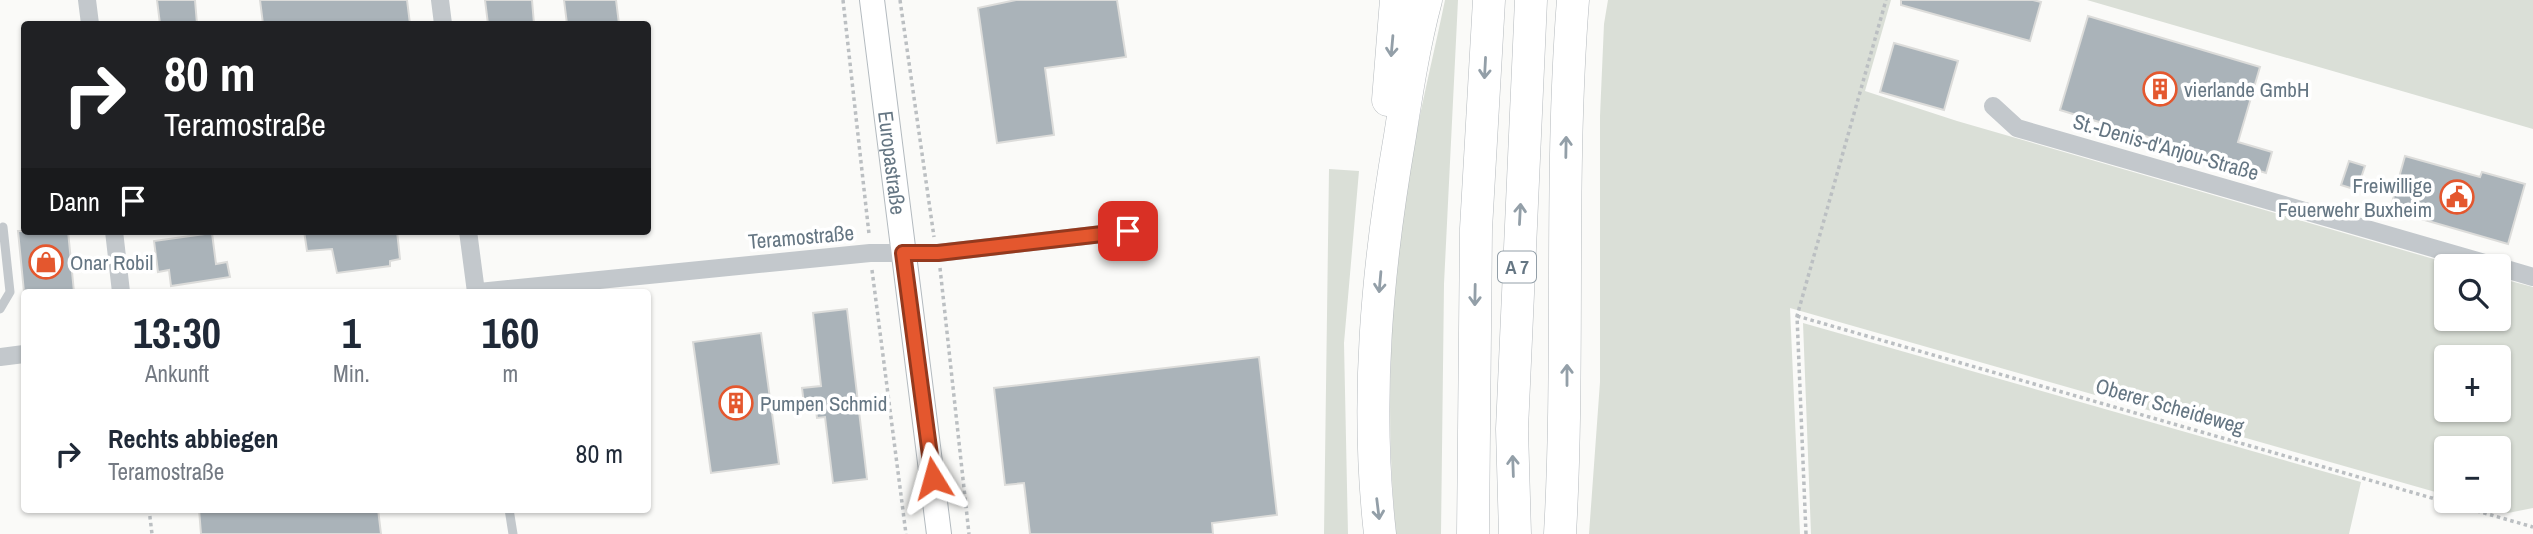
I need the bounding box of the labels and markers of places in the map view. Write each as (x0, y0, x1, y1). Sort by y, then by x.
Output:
building icon: vierlande GmbH (2141, 70, 2179, 108)
place label: vierlande GmbH (2184, 75, 2309, 104)
place label: Freiwillige Feuerwehr Buxheim (2278, 171, 2432, 224)
public building icon: Freiwillige Feuerwehr Buxheim (2438, 178, 2476, 216)
pin (1098, 201, 1158, 261)
shop icon: Onar Robil (27, 243, 65, 281)
place label: Onar Robil (70, 248, 153, 277)
building icon: Pumpen Schmid (717, 384, 755, 422)
place label: Pumpen Schmid (760, 389, 887, 418)

